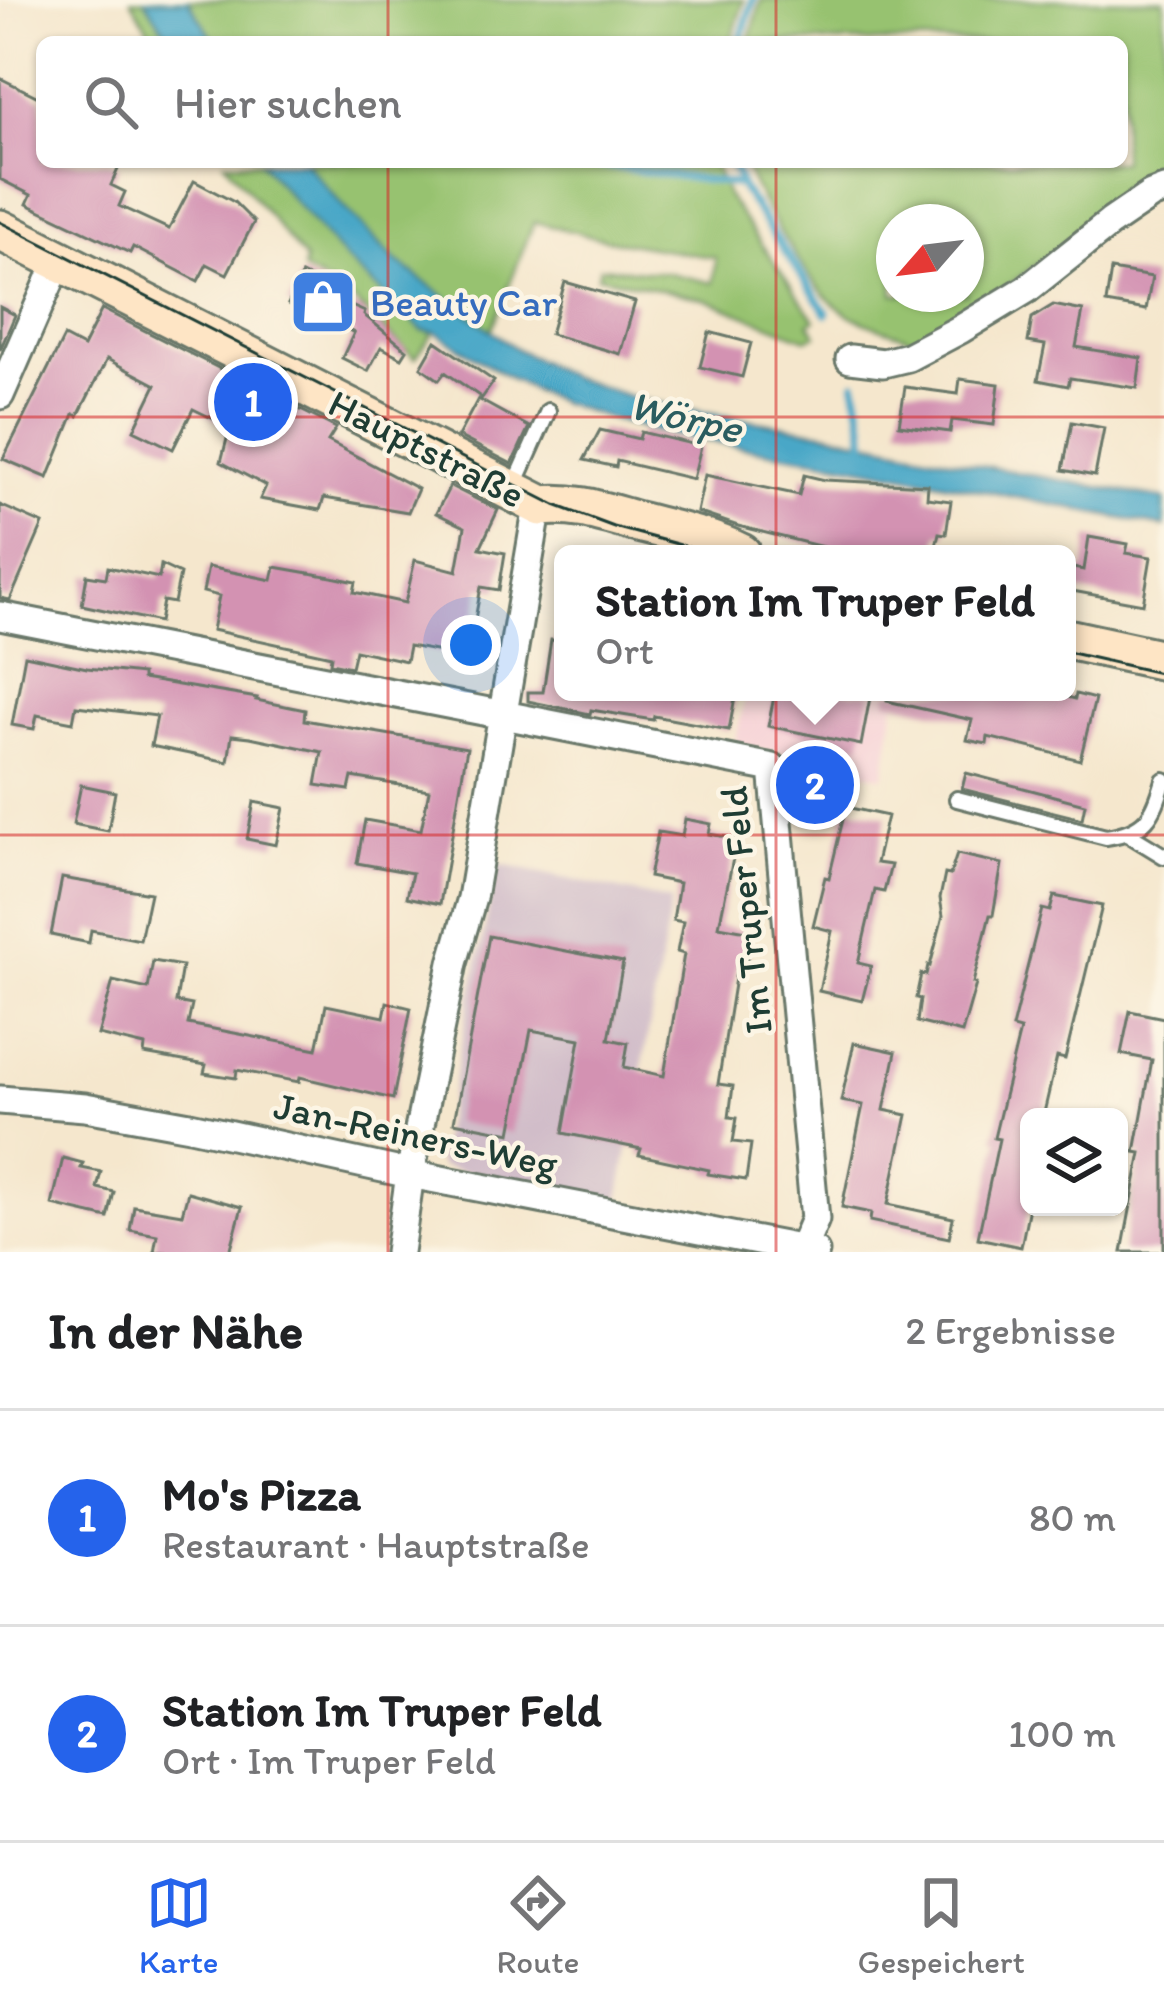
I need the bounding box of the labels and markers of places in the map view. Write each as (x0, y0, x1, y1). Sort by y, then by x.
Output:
shop icon: Beauty Car (288, 267, 358, 337)
place label: Beauty Car (370, 279, 558, 326)
pin: 1 (214, 357, 292, 447)
pin: 2 (776, 740, 854, 830)

